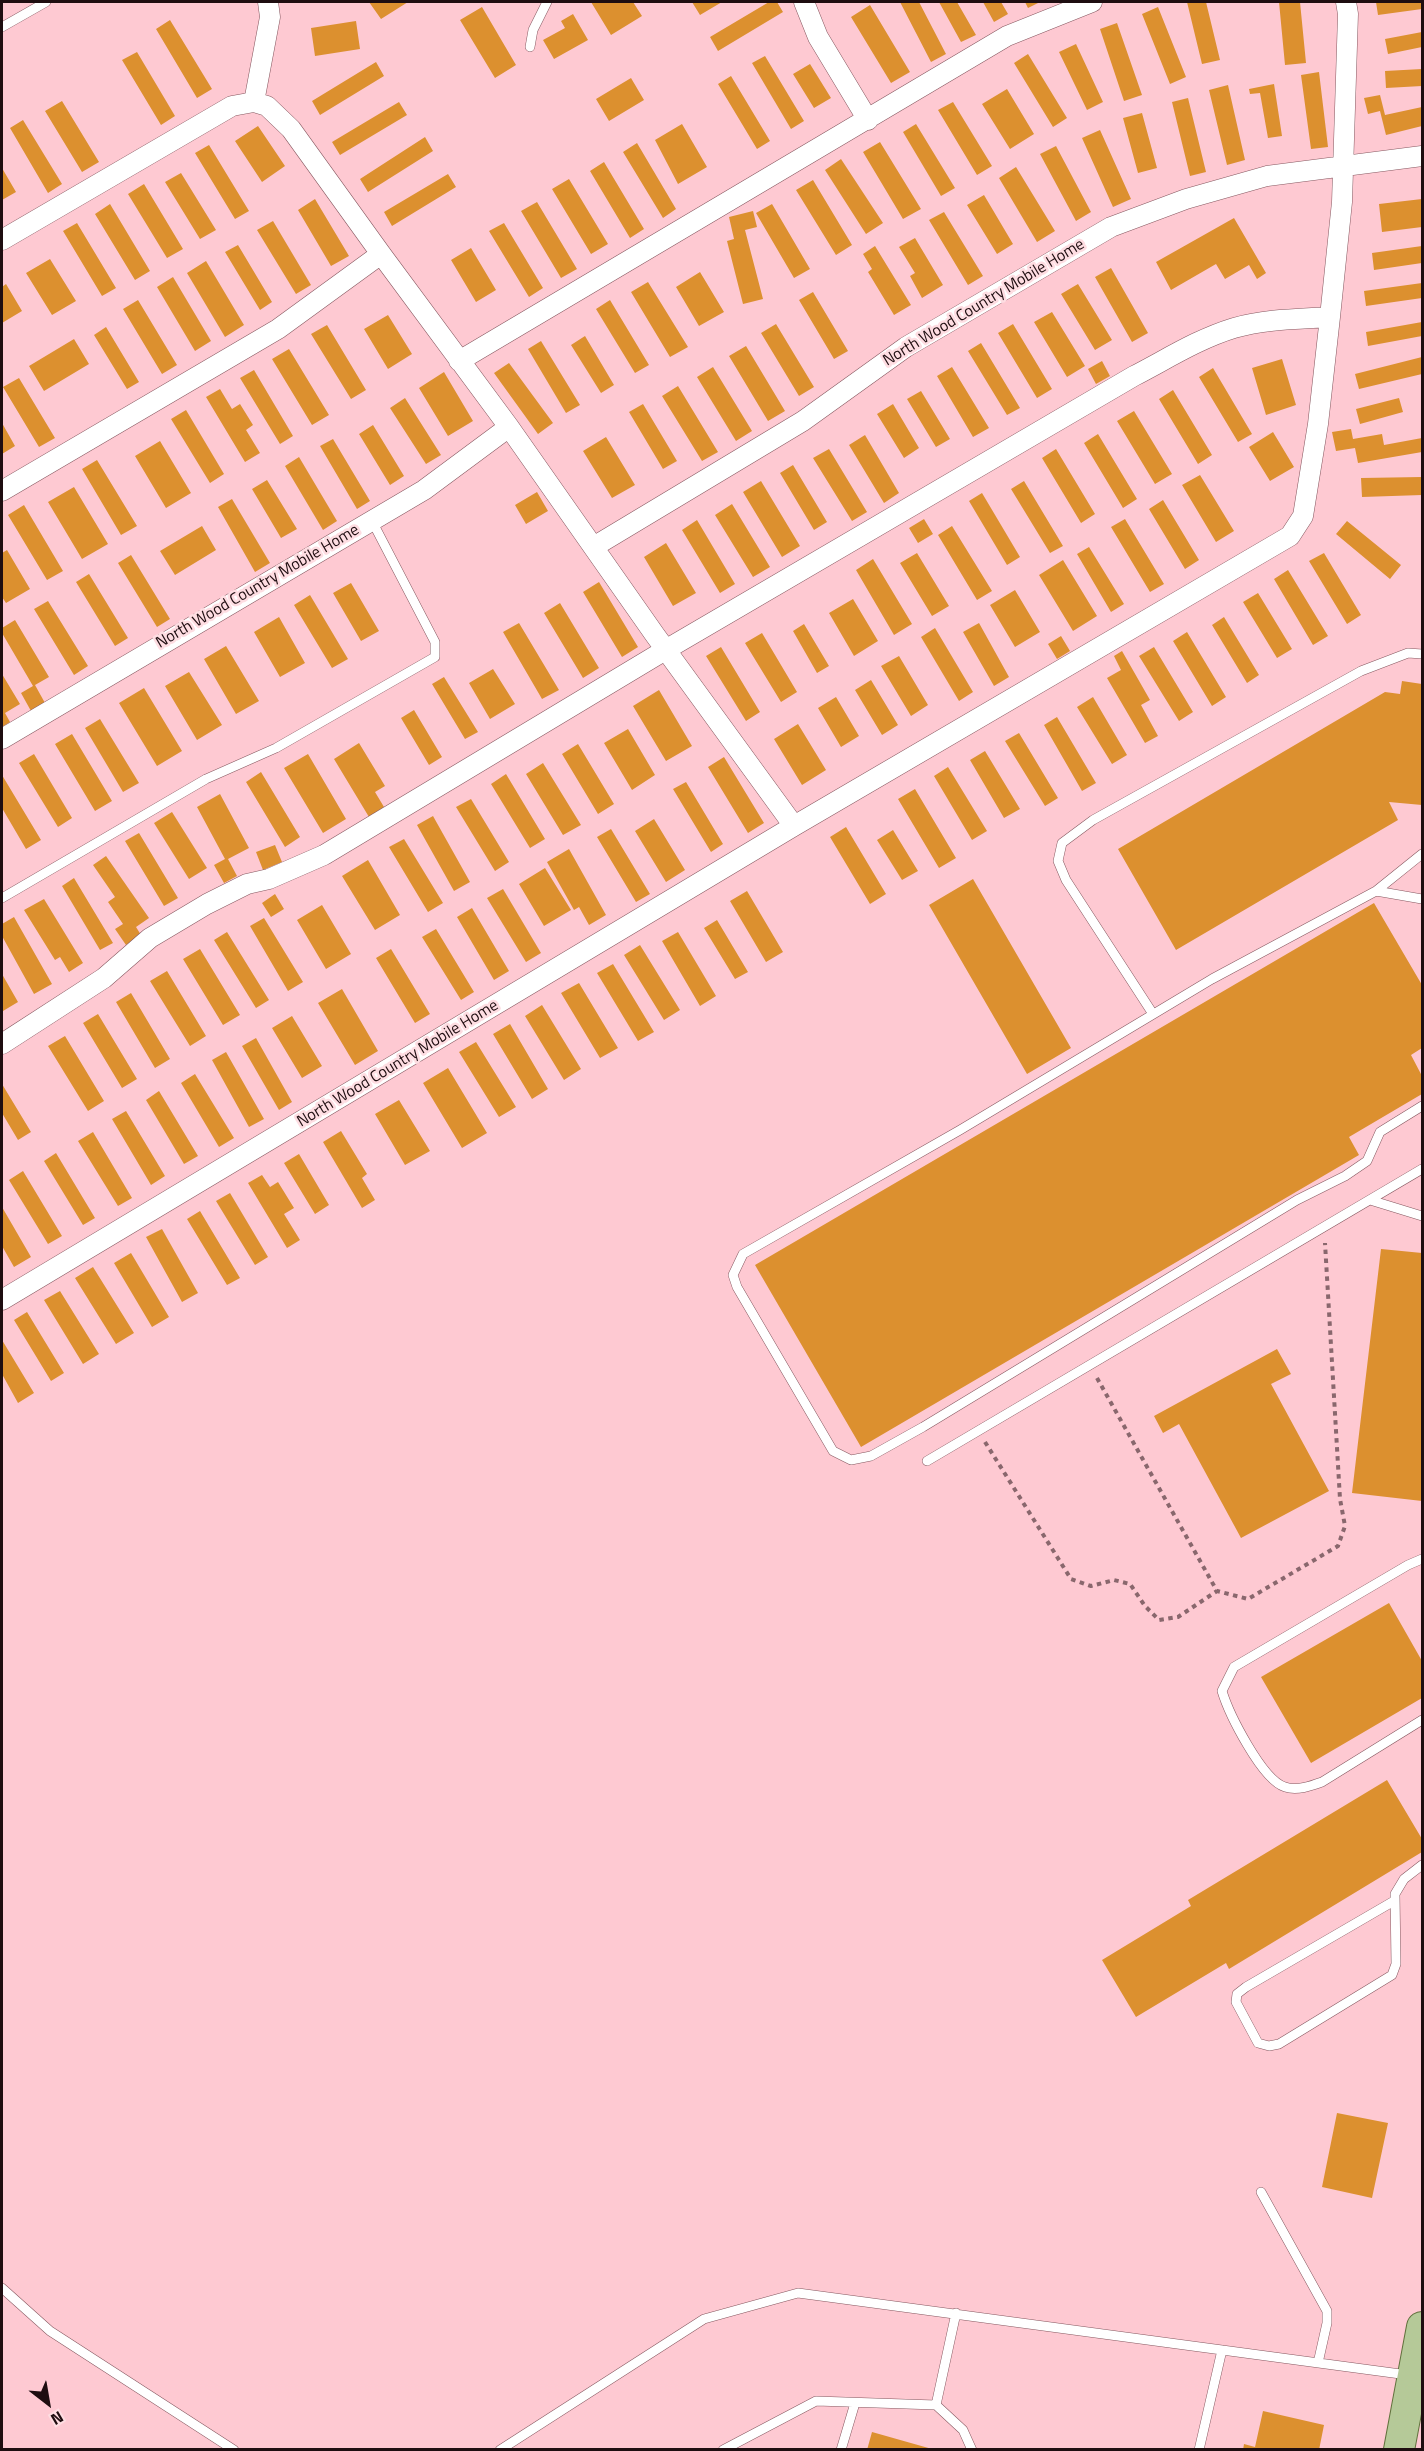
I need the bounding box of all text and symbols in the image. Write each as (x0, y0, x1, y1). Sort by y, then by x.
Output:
street label: North Wood Country Mobile Home (880, 235, 1088, 371)
street label: North Wood Country Mobile Home (153, 521, 363, 653)
street label: North Wood Country Mobile Home (294, 996, 502, 1132)
north arrow (18, 2373, 78, 2433)
text: N (46, 2405, 68, 2432)

